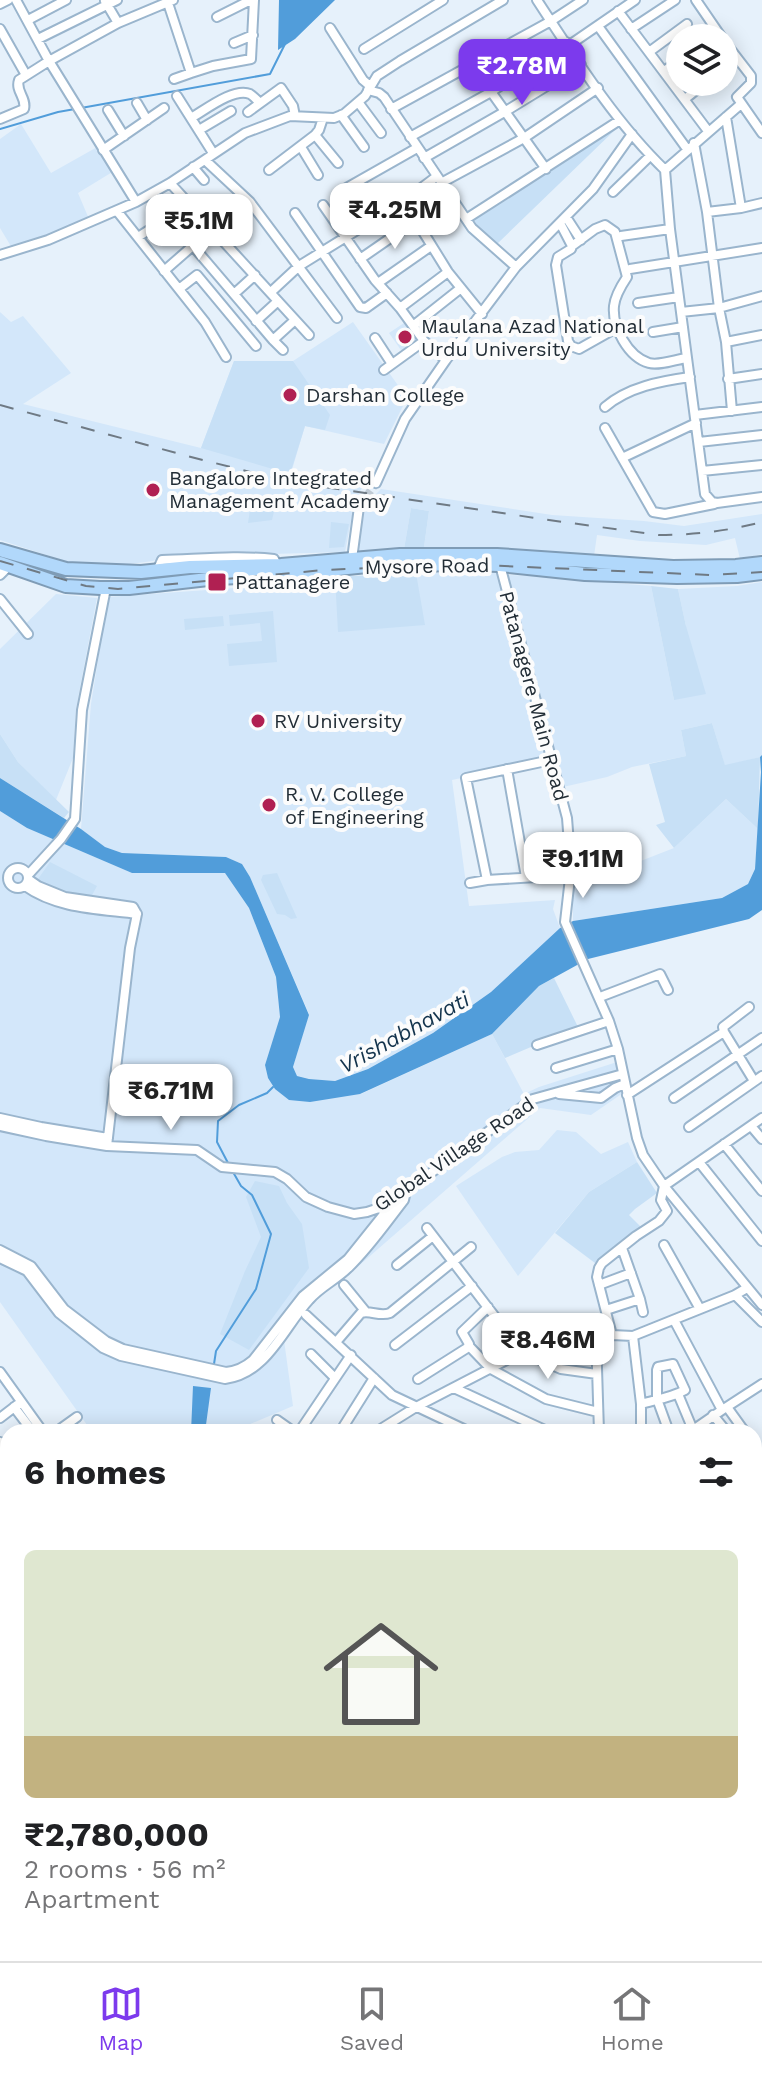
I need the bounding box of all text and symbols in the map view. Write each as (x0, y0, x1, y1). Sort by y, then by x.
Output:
map controls (666, 24, 738, 96)
button: layers (666, 24, 738, 96)
pin: ₹2.78M (457, 39, 587, 107)
text: ₹2.78M (477, 50, 567, 80)
pin: ₹4.25M (330, 183, 460, 251)
pin: ₹5.1M (143, 194, 255, 262)
text: ₹4.25M (348, 194, 442, 224)
text: ₹5.1M (164, 205, 234, 235)
place label: Maulana Azad National Urdu University (421, 314, 644, 361)
marker: Maulana Azad National Urdu University (396, 328, 414, 346)
place label: Darshan College (306, 383, 465, 407)
marker: Darshan College (281, 386, 299, 404)
place label: Bangalore Integrated Management Academy (169, 466, 390, 513)
marker: Bangalore Integrated Management Academy (144, 481, 162, 499)
street label: Mysore Road (364, 553, 490, 579)
place label: Pattanagere (235, 570, 350, 594)
marker: Pattanagere (206, 571, 228, 593)
street label: Patanagere Main Road (494, 588, 574, 804)
place label: RV University (274, 709, 403, 733)
marker: RV University (249, 712, 267, 730)
place label: R. V. College of Engineering (285, 782, 424, 829)
marker: R. V. College of Engineering (260, 796, 278, 814)
pin: ₹9.11M (518, 832, 648, 900)
text: ₹9.11M (542, 843, 624, 873)
water label: Vrishabhavati (335, 986, 475, 1078)
pin: ₹6.71M (106, 1064, 236, 1132)
text: ₹6.71M (128, 1075, 214, 1105)
street label: Global Village Road (369, 1092, 539, 1216)
pin: ₹8.46M (483, 1313, 613, 1381)
text: ₹8.46M (500, 1324, 596, 1354)
icon: filters (694, 1450, 738, 1494)
text: 6 homes (24, 1452, 166, 1492)
icon: home (309, 1602, 453, 1746)
text: ₹2,780,000 (24, 1814, 209, 1854)
text: 2 rooms · 56 m² (24, 1854, 226, 1884)
text: Apartment (24, 1884, 160, 1914)
tab: Map (98, 1982, 143, 2055)
tab: Saved (340, 1982, 404, 2055)
tab: Home (601, 1982, 664, 2055)

